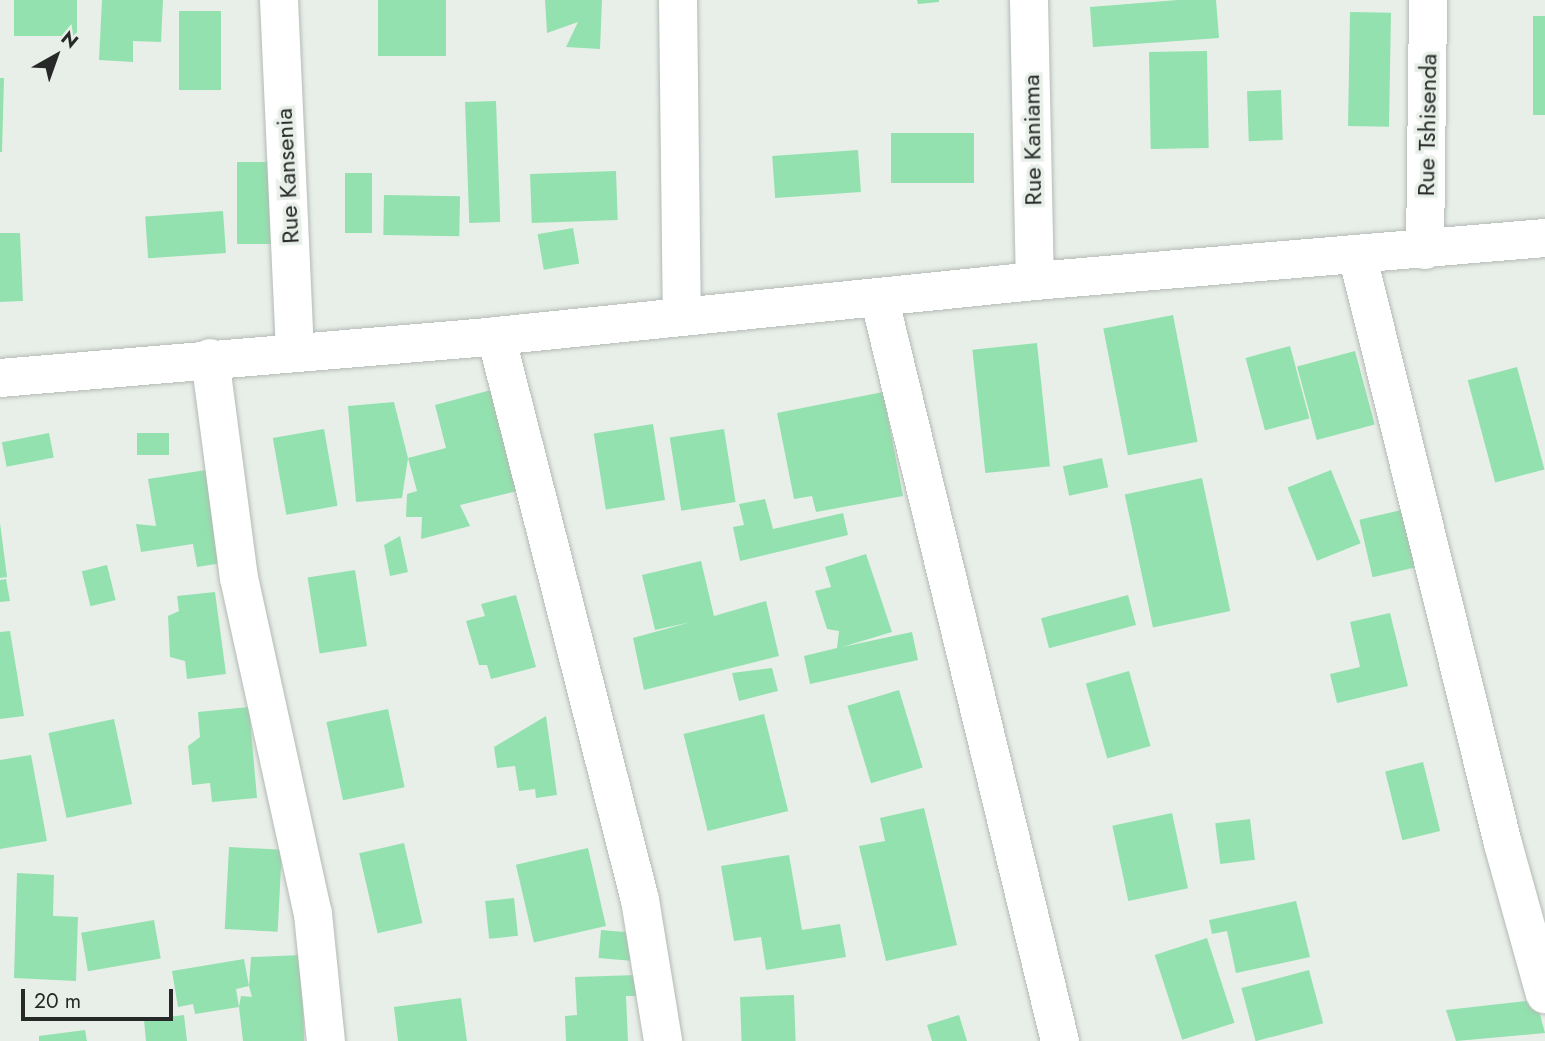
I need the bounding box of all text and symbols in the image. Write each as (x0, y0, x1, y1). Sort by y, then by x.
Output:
north arrow (21, 21, 91, 91)
text: N (55, 24, 84, 55)
street label: Rue Tshisenda (1411, 53, 1443, 197)
street label: Rue Kaniama (1016, 74, 1048, 206)
street label: Rue Kansenia (269, 107, 305, 245)
scale bar (24, 974, 177, 1018)
text: 20 m (34, 986, 81, 1016)

